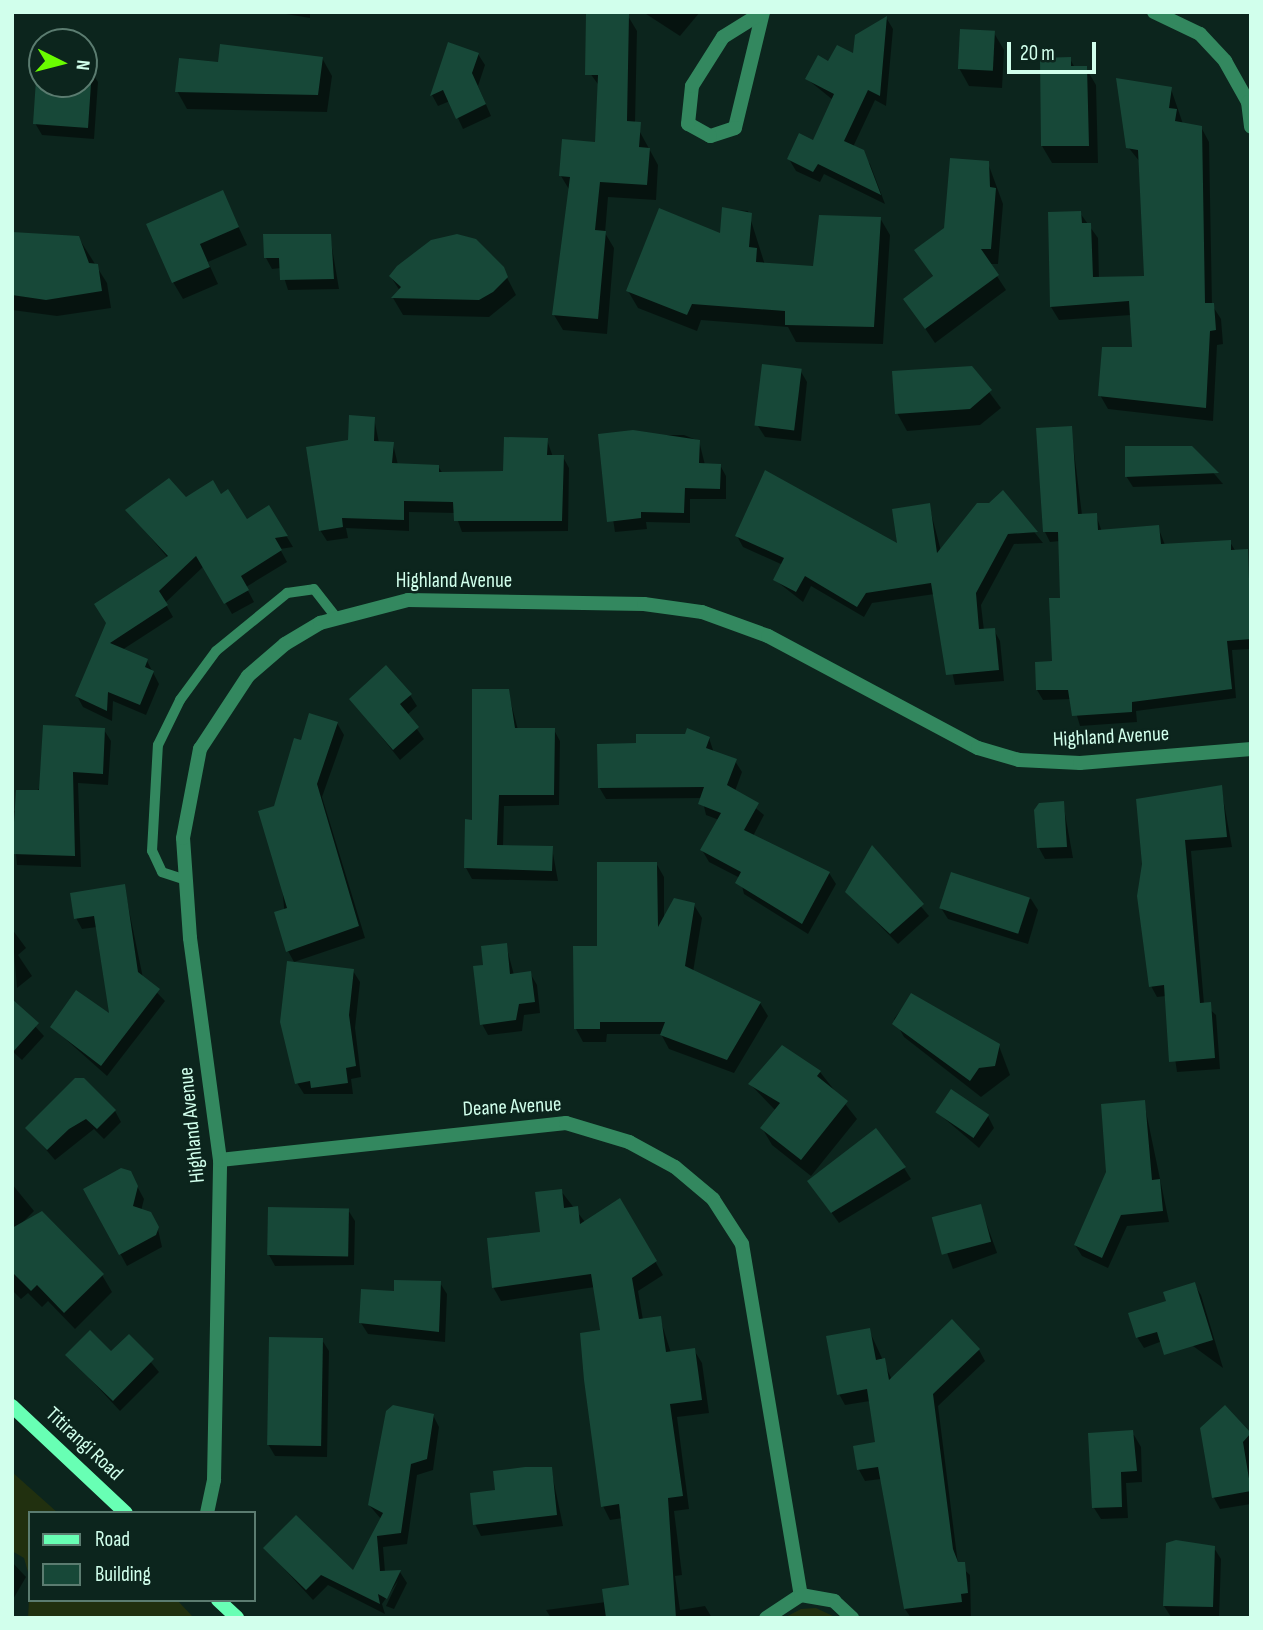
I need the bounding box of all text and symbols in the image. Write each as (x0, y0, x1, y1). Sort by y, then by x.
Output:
north arrow (28, 28, 98, 98)
scale bar (1011, 28, 1100, 72)
text: 20 m (1020, 41, 1055, 66)
text: N (70, 59, 94, 71)
street label: Highland Avenue (396, 568, 512, 594)
street label: Highland Avenue (1052, 721, 1170, 753)
street label: Highland Avenue (173, 1066, 211, 1184)
street label: Deane Avenue (462, 1092, 562, 1122)
street label: Titirangi Road (40, 1402, 128, 1486)
legend (28, 1511, 256, 1602)
text: Road (95, 1527, 130, 1552)
text: Building (95, 1562, 151, 1587)

